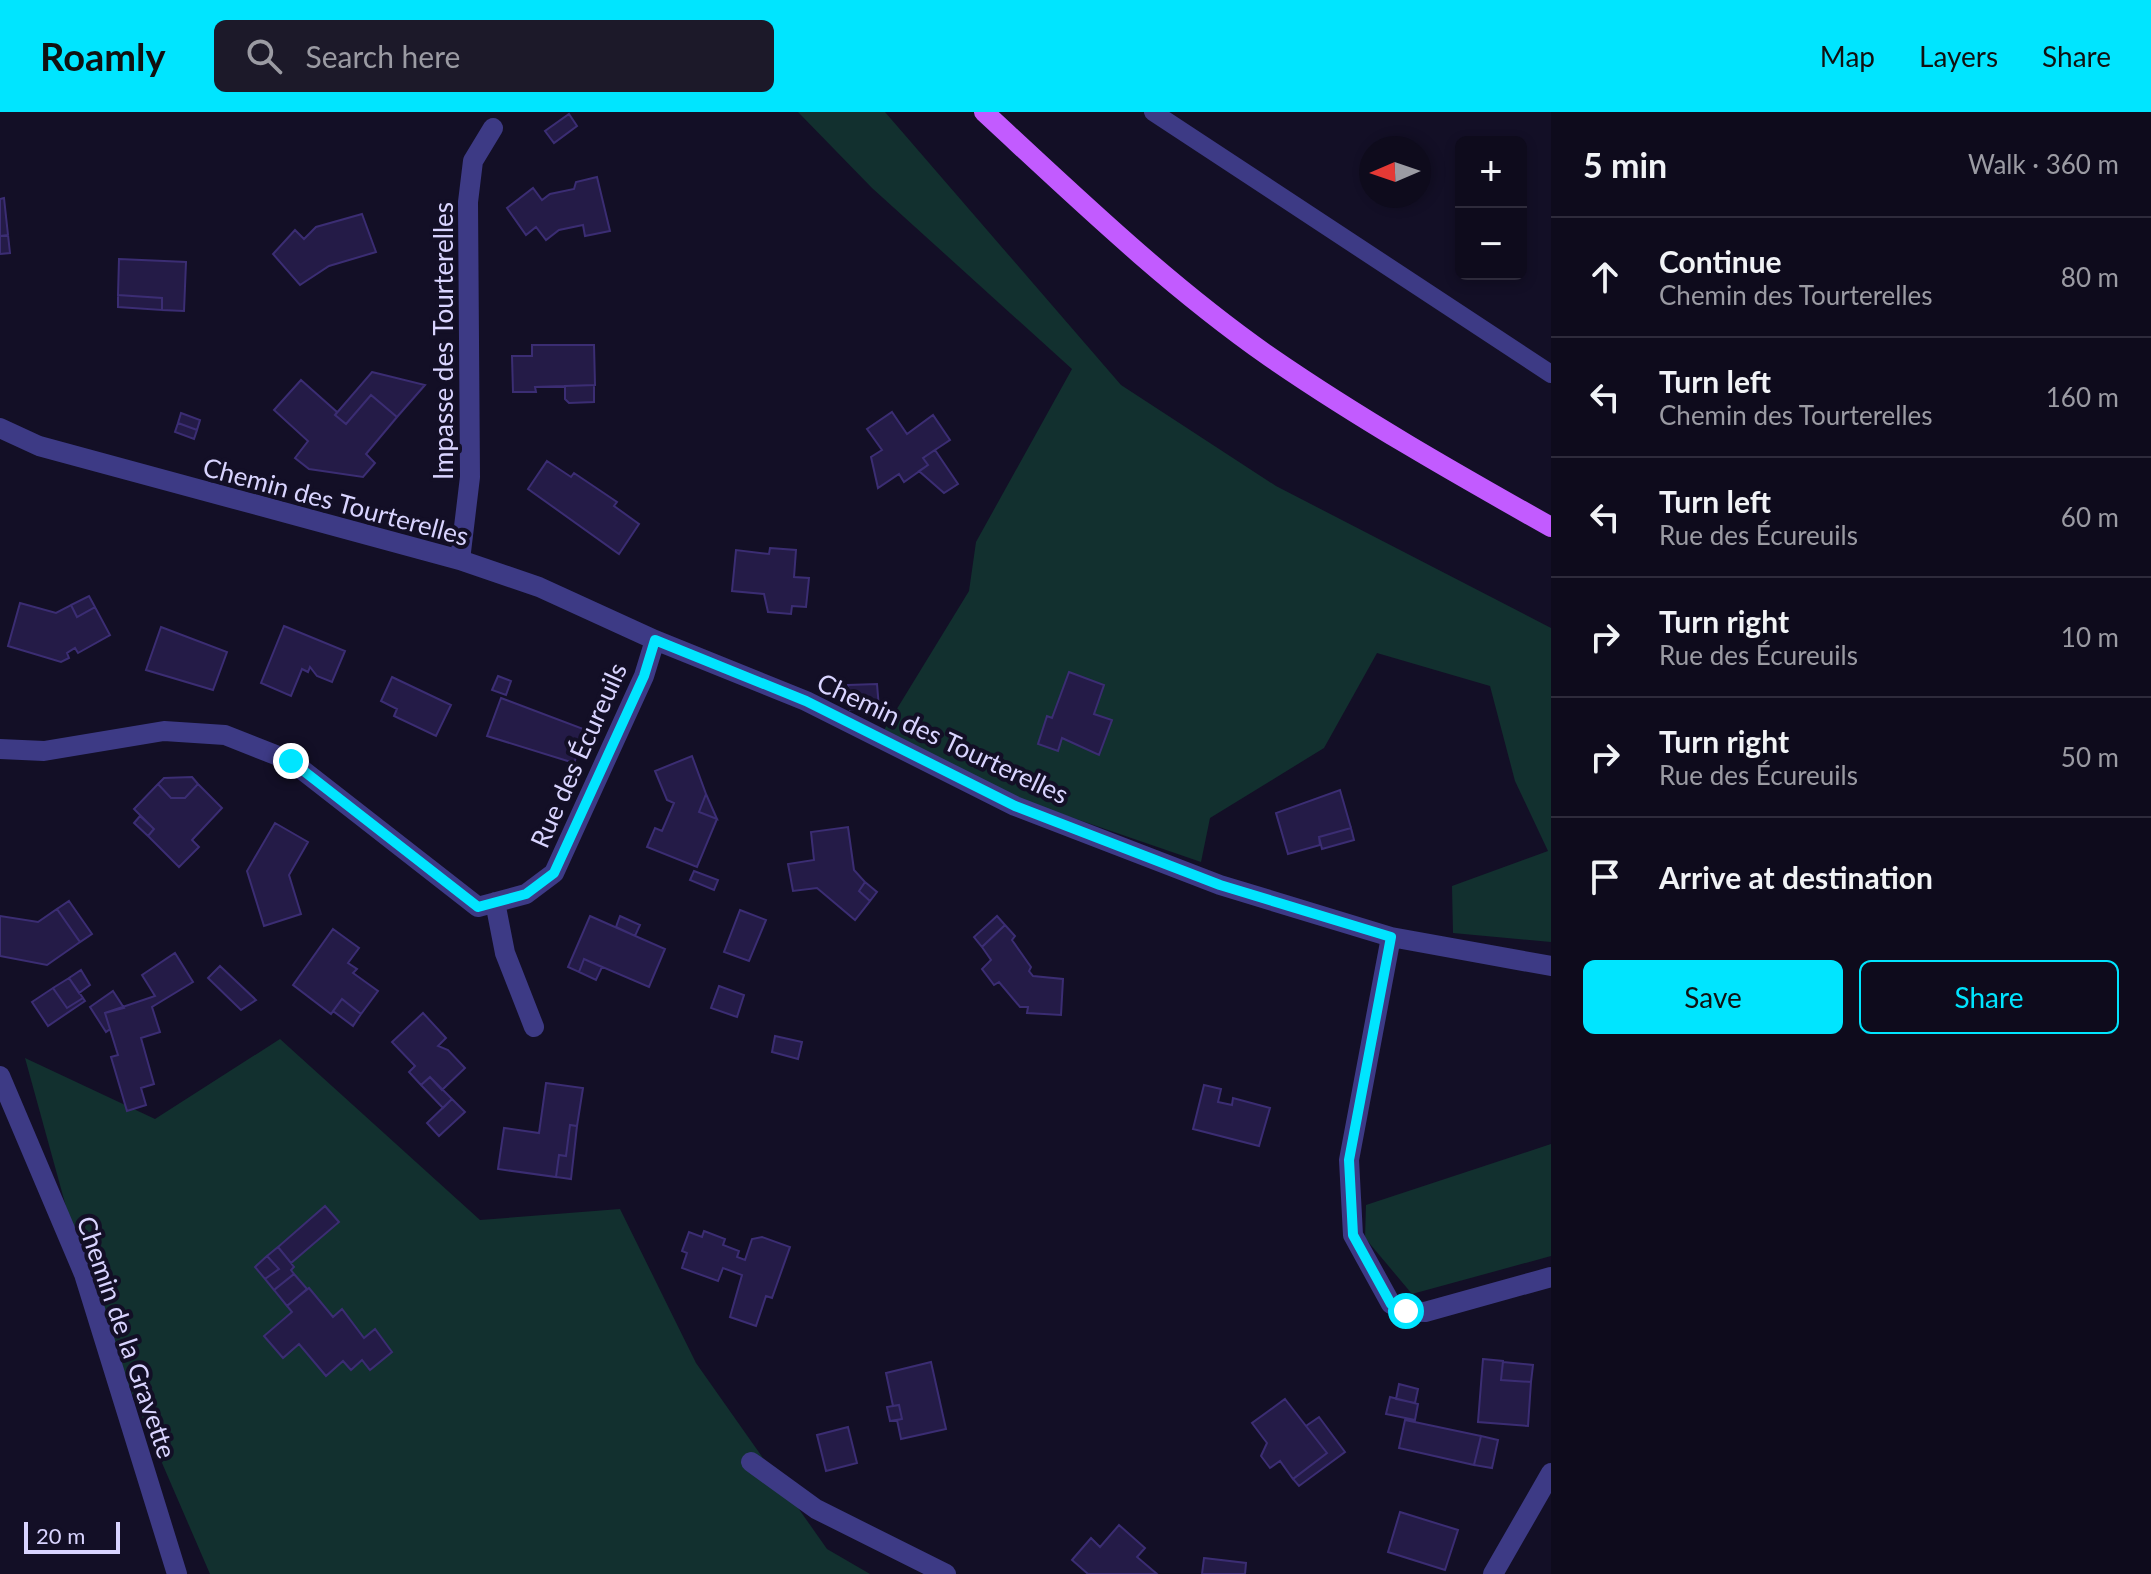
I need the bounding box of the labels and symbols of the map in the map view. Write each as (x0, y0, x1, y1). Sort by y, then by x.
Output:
north arrow (1359, 136, 1431, 208)
street label: Impasse des Tourterelles (427, 202, 459, 480)
street label: Chemin des Tourterelles (200, 450, 472, 552)
street label: Rue des Écureuils (523, 658, 633, 852)
street label: Chemin des Tourterelles (812, 666, 1074, 810)
route end (273, 743, 309, 779)
street label: Chemin de la Gravette (71, 1212, 183, 1462)
route start (1388, 1293, 1424, 1329)
scale bar (24, 1518, 120, 1554)

